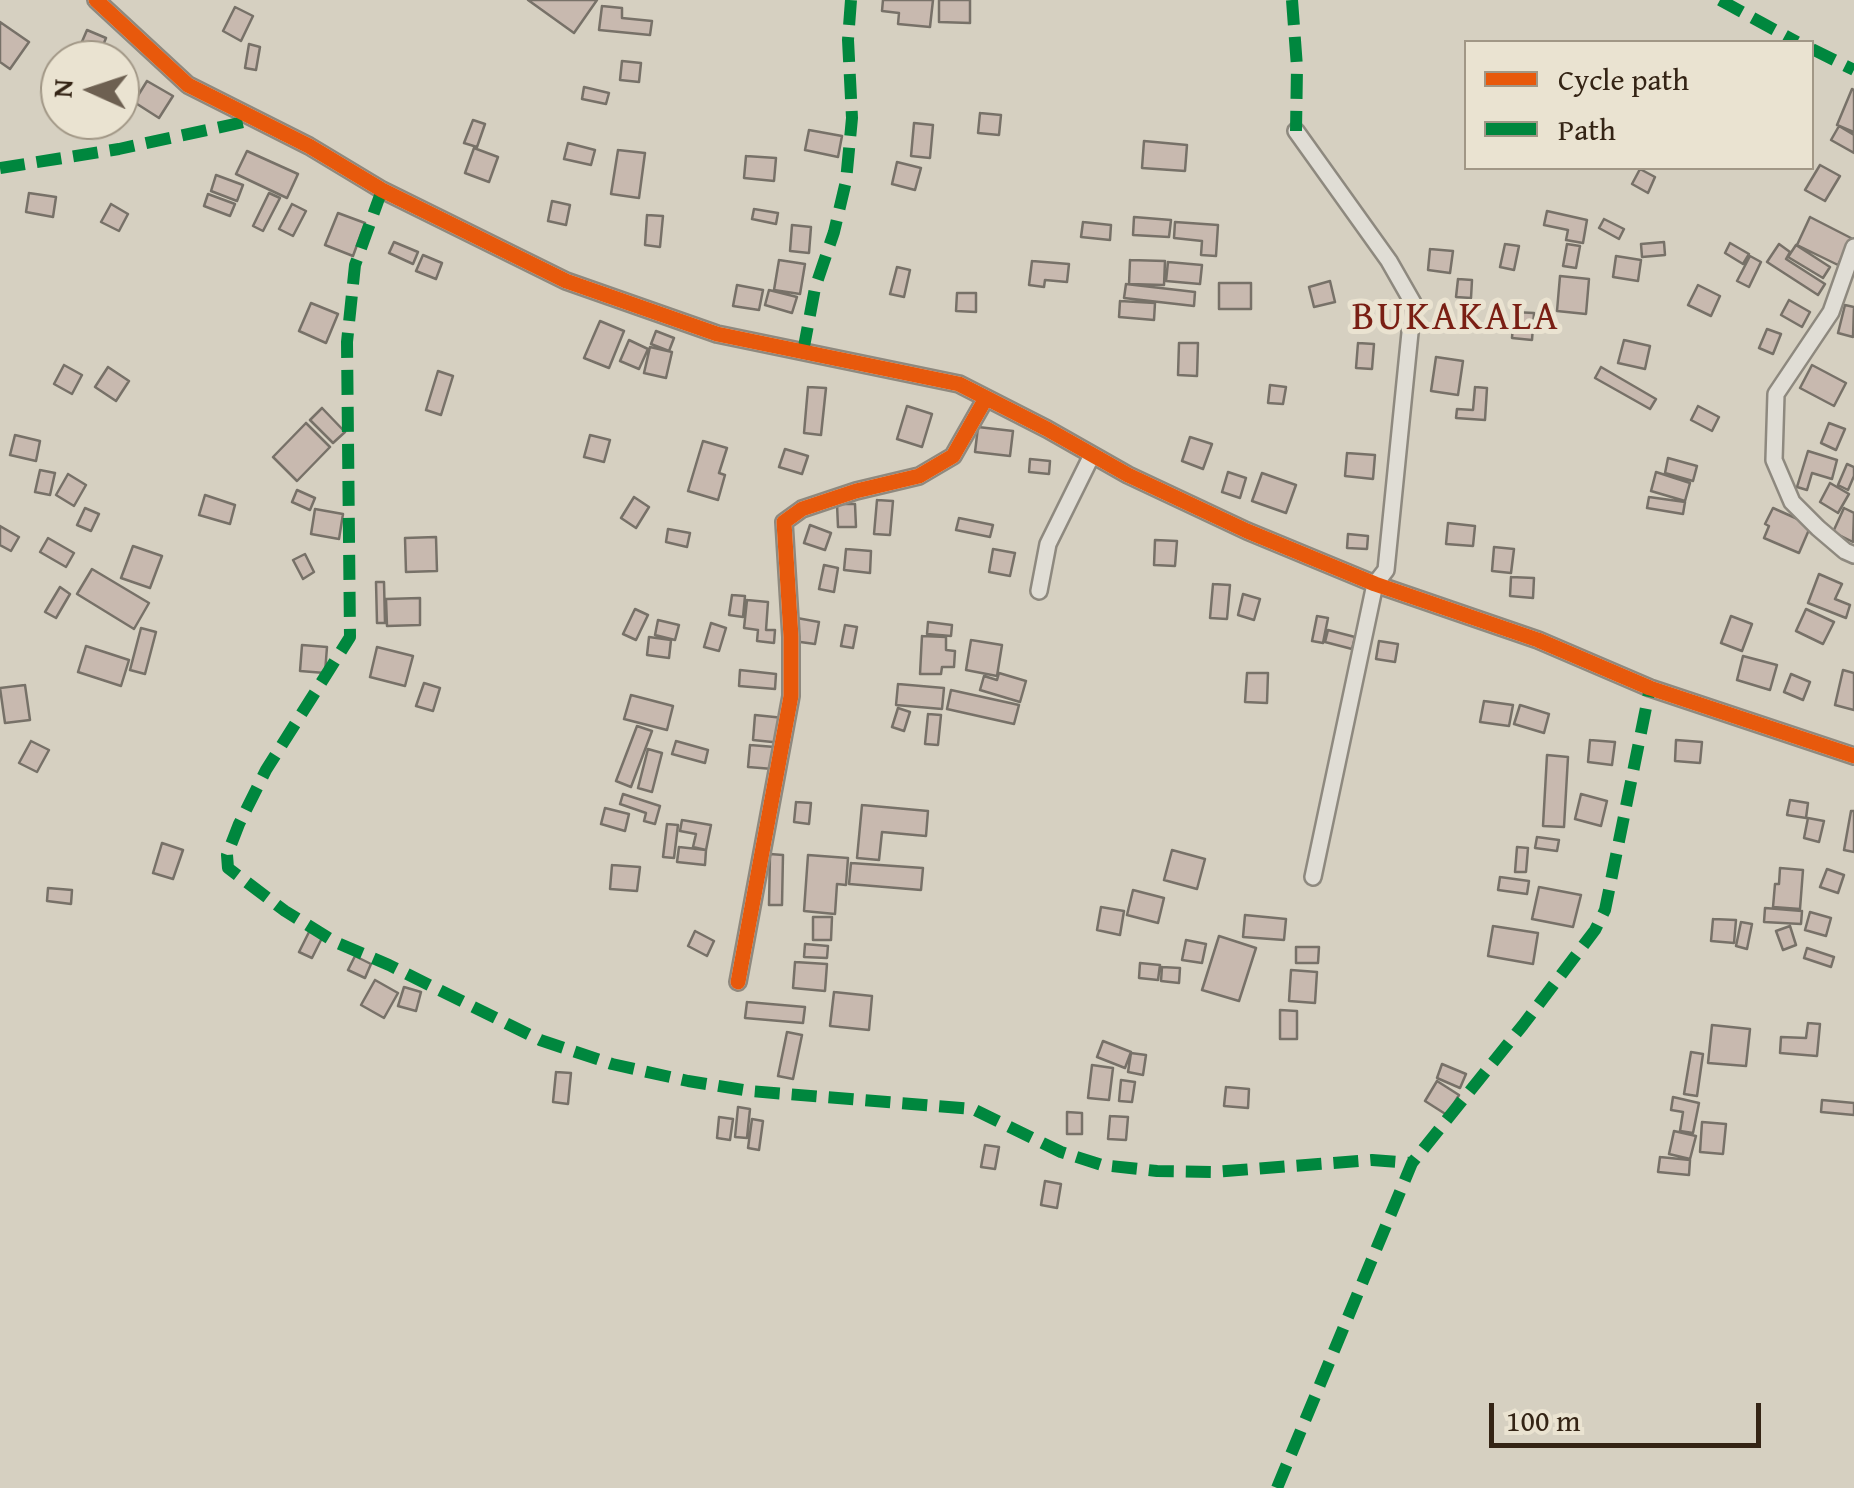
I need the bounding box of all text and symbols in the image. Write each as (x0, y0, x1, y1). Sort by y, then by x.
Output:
north arrow (40, 40, 140, 140)
legend (1464, 40, 1814, 170)
text: Cycle path (1558, 57, 1689, 101)
text: N (41, 78, 83, 99)
text: Path (1558, 107, 1616, 151)
district label: BUKAKALA (1352, 295, 1560, 343)
scale bar (1494, 1383, 1766, 1445)
text: 100 m (1506, 1398, 1580, 1442)

